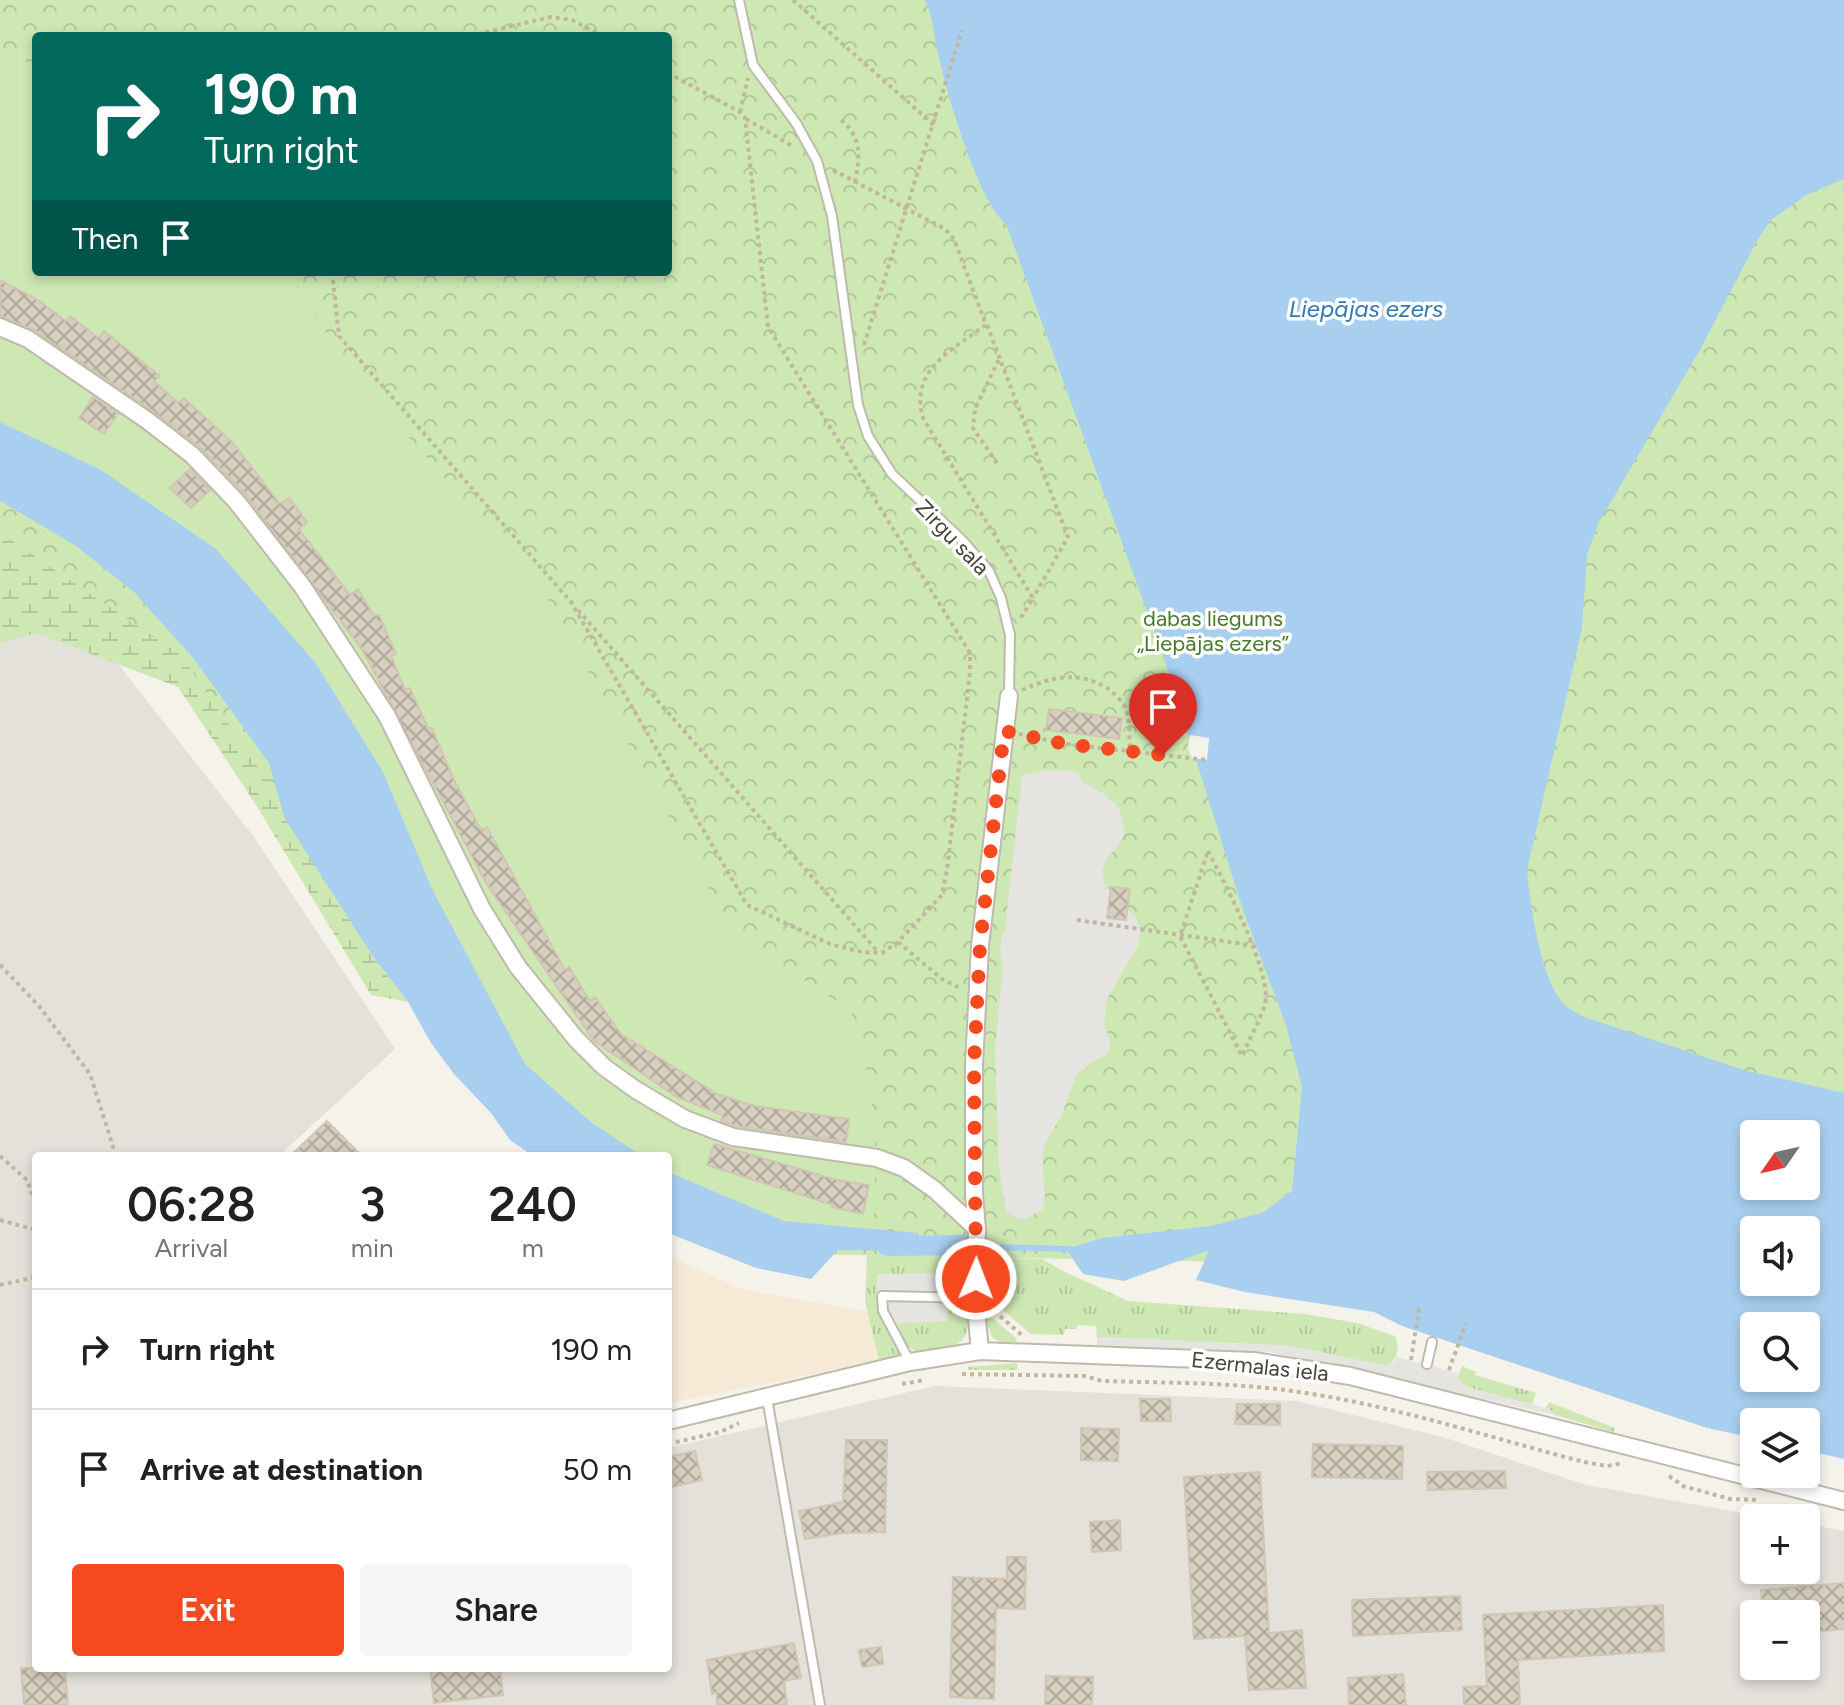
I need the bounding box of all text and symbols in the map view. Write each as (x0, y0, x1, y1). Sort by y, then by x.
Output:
text: 190 m (204, 61, 359, 128)
icon: right (72, 64, 176, 168)
text: Turn right (204, 129, 359, 172)
icon: arrive (154, 216, 198, 260)
text: Then (72, 220, 138, 257)
water label: Liepājas ezers (1289, 294, 1443, 323)
street label: Zirgu sala (910, 494, 995, 581)
park label: dabas liegums „Liepājas ezers” (1137, 605, 1289, 657)
pin (1129, 673, 1197, 755)
icon: arrive (1141, 685, 1185, 729)
north arrow (1740, 1120, 1820, 1200)
map controls (1740, 1120, 1820, 1680)
text: 06:28 (127, 1175, 256, 1233)
text: 3 (359, 1175, 385, 1233)
text: 240 (488, 1175, 577, 1233)
button: sound (1740, 1216, 1820, 1296)
text: Arrival (155, 1232, 228, 1264)
text: min (351, 1232, 394, 1264)
text: m (522, 1232, 544, 1264)
position arrow (934, 1237, 1018, 1321)
button: search (1740, 1312, 1820, 1392)
icon: right (72, 1327, 116, 1371)
text: Turn right (140, 1331, 275, 1368)
text: 190 m (550, 1331, 632, 1368)
street label: Ezermalas iela (1190, 1346, 1330, 1387)
button: layers (1740, 1408, 1820, 1488)
icon: arrive (72, 1447, 116, 1491)
text: Arrive at destination (140, 1451, 423, 1488)
text: 50 m (563, 1451, 632, 1488)
button: + (1740, 1504, 1820, 1584)
button: Exit (72, 1564, 344, 1656)
button: Share (360, 1564, 632, 1656)
button: − (1740, 1600, 1820, 1680)

